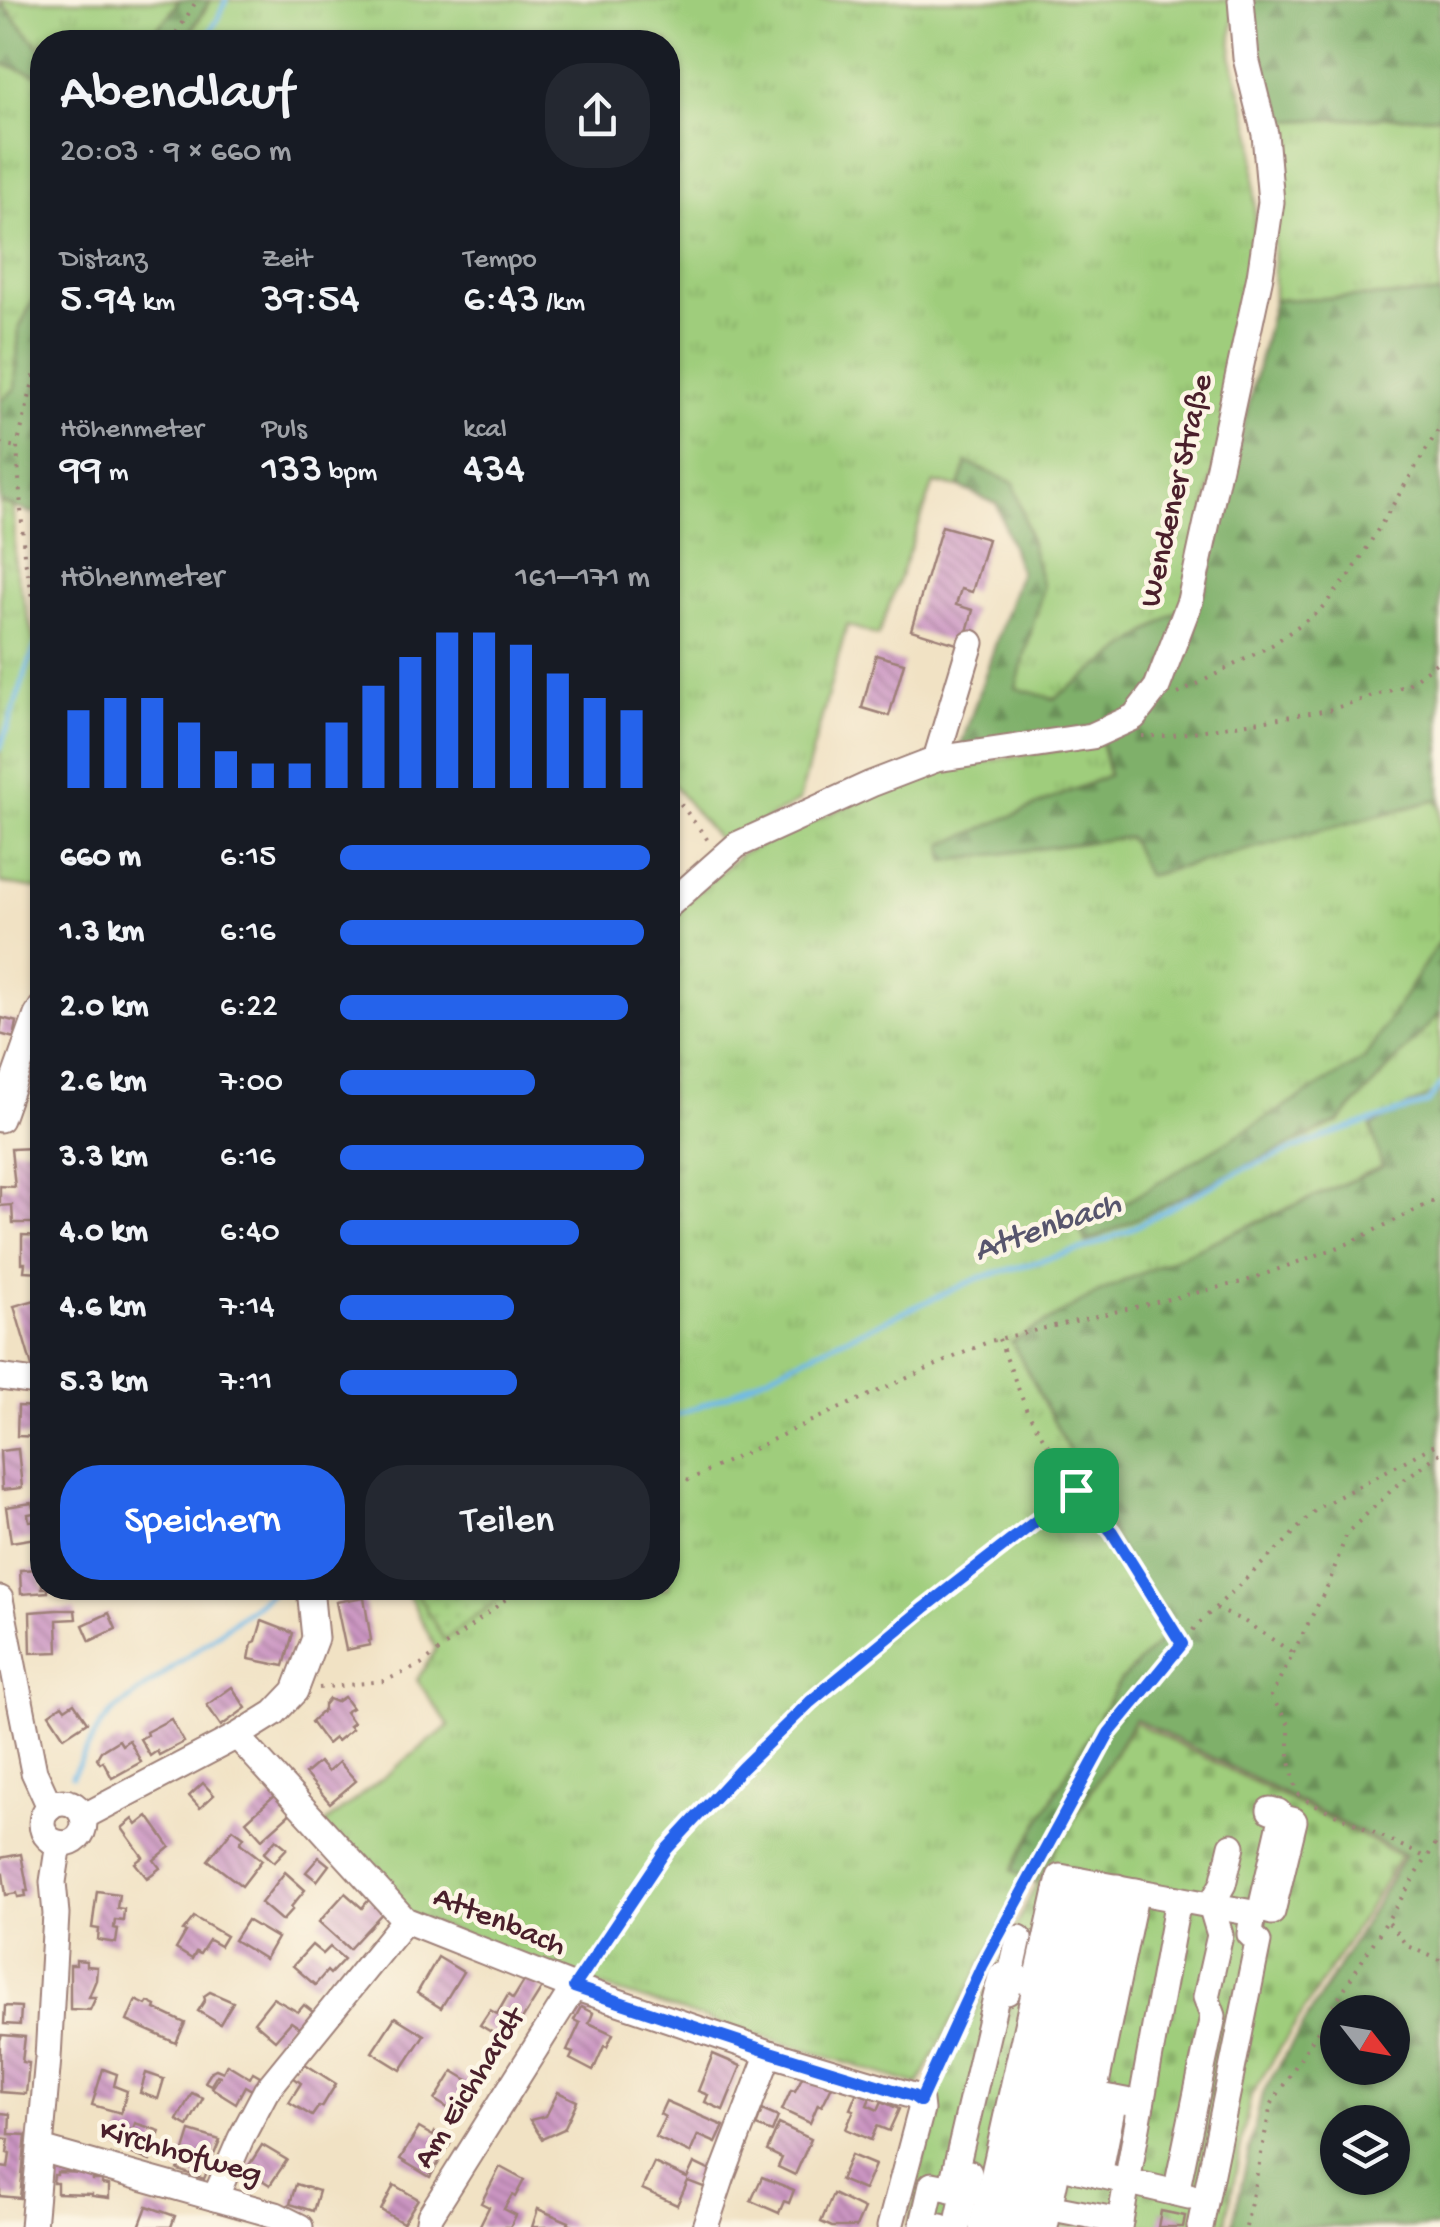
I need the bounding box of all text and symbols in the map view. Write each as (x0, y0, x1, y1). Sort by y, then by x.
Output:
button: share (545, 63, 650, 168)
text: Abendlauf (60, 64, 294, 128)
text: 20:03 · 9 × 660 m (60, 134, 291, 172)
text: Distanz (60, 244, 147, 277)
text: Zeit (262, 244, 312, 277)
text: Tempo (463, 244, 537, 277)
text: 5.94 (60, 277, 136, 326)
text: 39:54 (262, 277, 360, 326)
text: 6:43 (463, 277, 539, 326)
text: km (136, 287, 175, 320)
text: /km (539, 287, 585, 320)
street label: Wendener Straße (1133, 370, 1223, 611)
text: Höhenmeter (60, 414, 203, 447)
text: Puls (262, 414, 307, 447)
text: kcal (463, 414, 507, 447)
text: 99 (60, 447, 102, 496)
text: 133 (262, 447, 322, 496)
text: 434 (463, 447, 525, 496)
text: m (102, 457, 129, 490)
text: bpm (322, 457, 377, 490)
text: Höhenmeter (60, 560, 224, 598)
text: 161–171 m (516, 560, 650, 598)
text: 660 m (60, 839, 141, 877)
text: 6:15 (220, 839, 276, 877)
text: 1.3 km (60, 914, 144, 952)
text: 6:16 (220, 914, 275, 952)
text: 2.0 km (60, 989, 148, 1027)
text: 6:22 (220, 989, 278, 1027)
text: 2.6 km (60, 1064, 147, 1102)
text: 7:00 (220, 1064, 283, 1102)
text: 3.3 km (60, 1139, 148, 1177)
text: 6:16 (220, 1139, 275, 1177)
water label: Attenbach (969, 1184, 1128, 1273)
text: 4.0 km (60, 1214, 148, 1252)
text: 6:40 (220, 1214, 280, 1252)
text: 4.6 km (60, 1289, 146, 1327)
text: 7:14 (220, 1289, 275, 1327)
text: 5.3 km (60, 1364, 148, 1402)
text: 7:11 (220, 1364, 273, 1402)
pin (1034, 1448, 1119, 1533)
icon: arrive (1049, 1463, 1104, 1518)
button: Speichern (60, 1465, 345, 1580)
button: Teilen (365, 1465, 650, 1580)
street label: Attenbach (427, 1879, 571, 1967)
north arrow (1320, 1995, 1410, 2085)
map controls (1320, 1995, 1410, 2195)
street label: Am Eichhardt (407, 1999, 537, 2176)
button: layers (1320, 2105, 1410, 2195)
street label: Kirchhofweg (94, 2113, 266, 2195)

